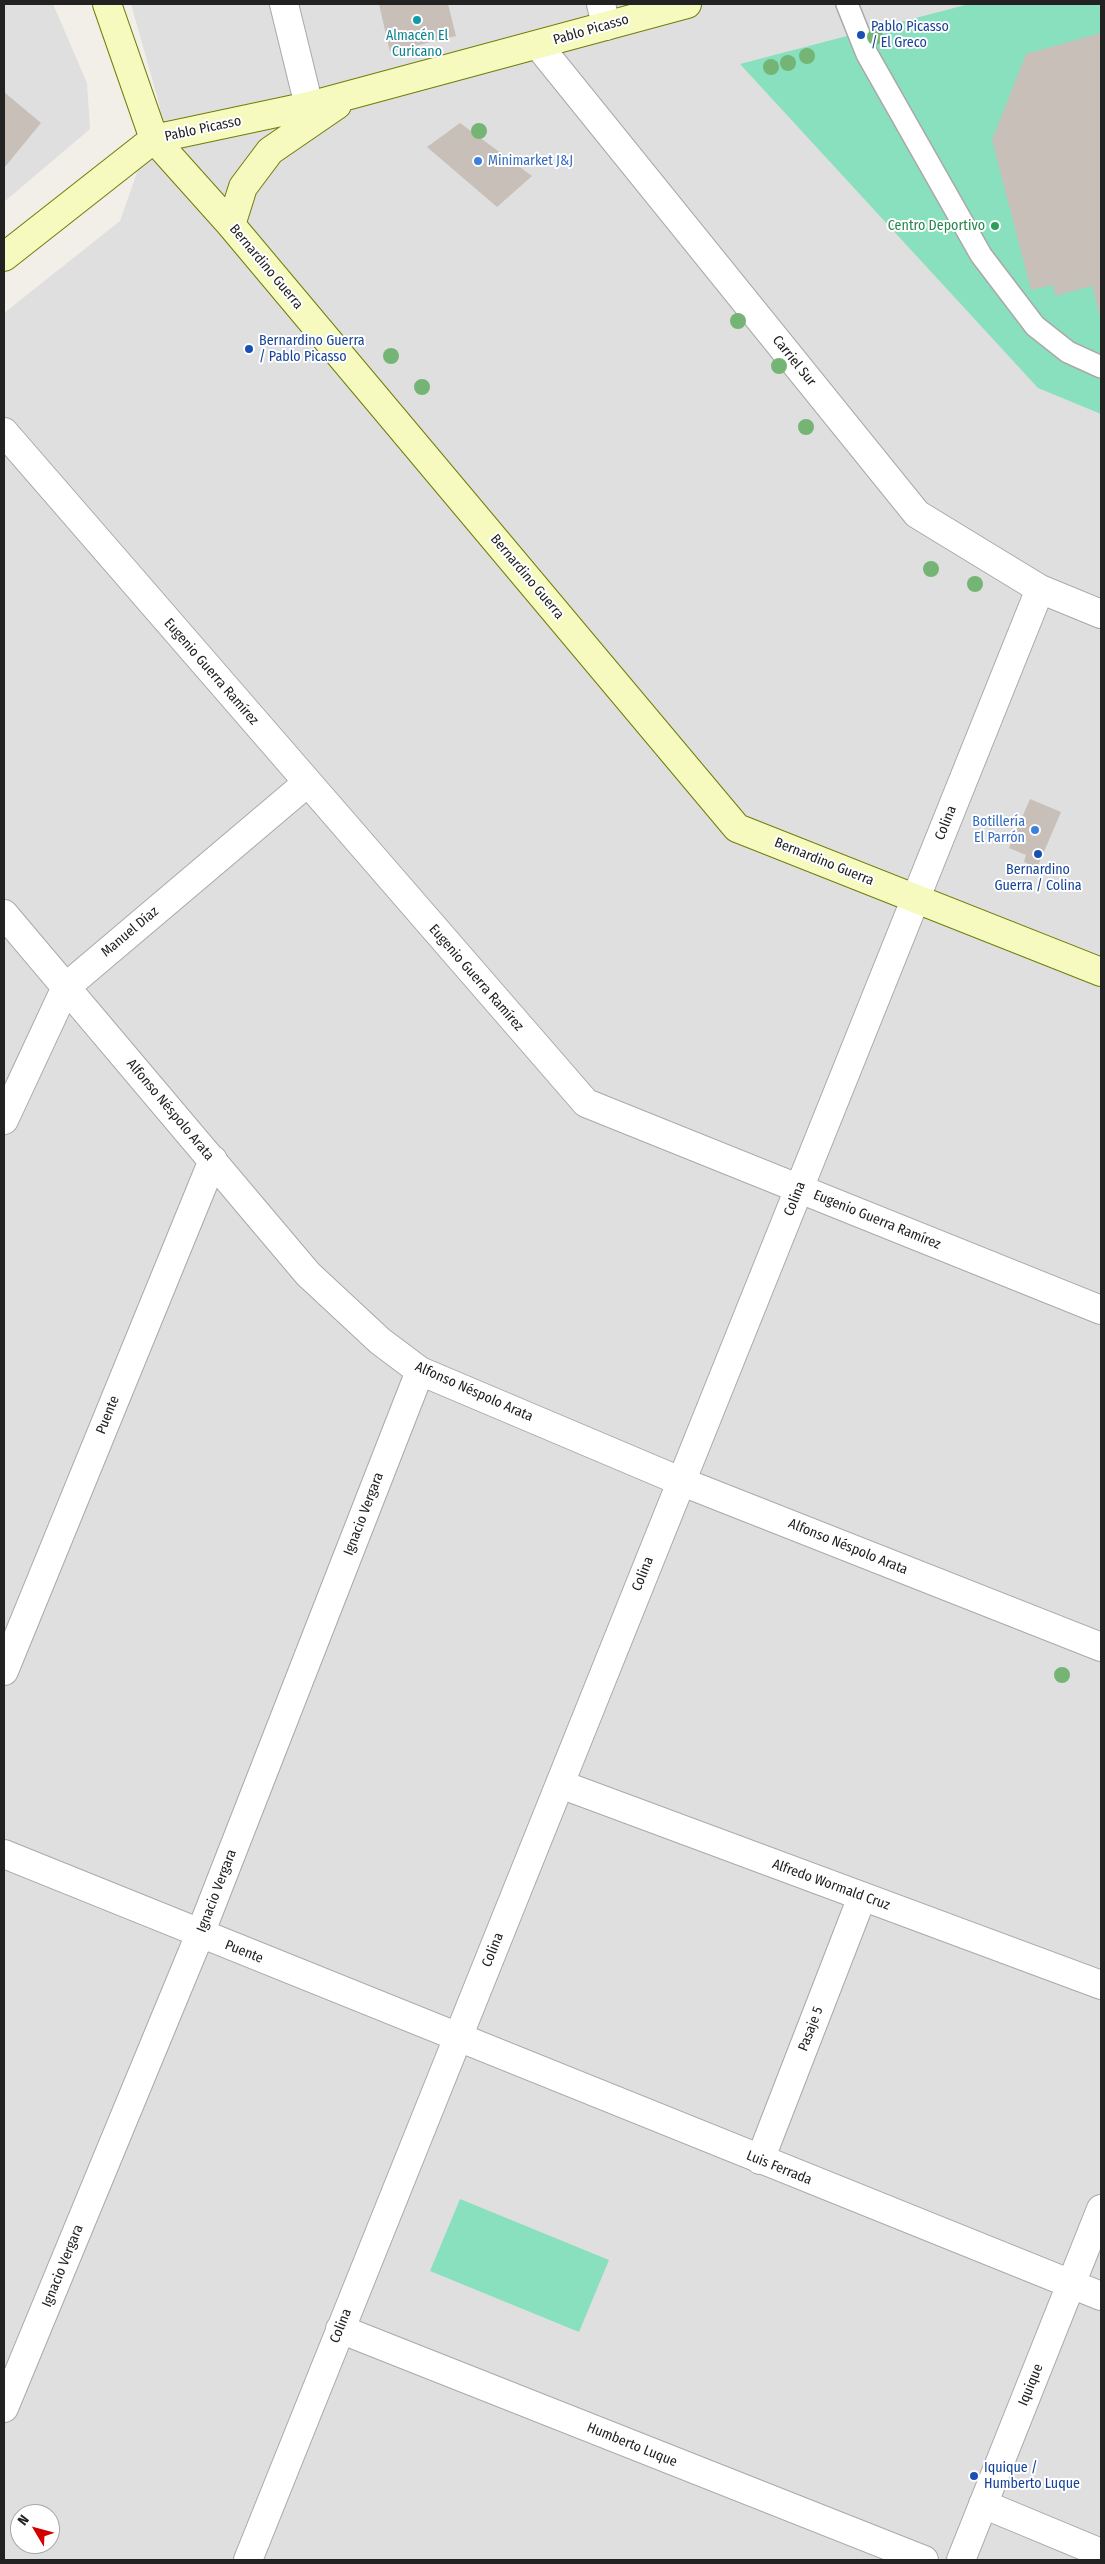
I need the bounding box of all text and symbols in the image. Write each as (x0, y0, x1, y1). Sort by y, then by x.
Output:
street label: Pablo Picasso (551, 11, 631, 49)
marker: Almacén El Curicano (411, 14, 423, 26)
place label: Pablo Picasso / El Greco (871, 19, 949, 52)
place label: Almacén El Curicano (386, 28, 448, 60)
marker: Pablo Picasso / El Greco (855, 29, 867, 41)
street label: Pablo Picasso (163, 113, 243, 145)
place label: Minimarket J&J (488, 153, 573, 169)
marker: Minimarket J&J (472, 155, 484, 167)
place label: Centro Deportivo (888, 218, 985, 234)
marker: Centro Deportivo (989, 220, 1001, 232)
street label: Bernardino Guerra (226, 221, 306, 313)
street label: Carriel Sur (769, 332, 819, 390)
place label: Bernardino Guerra / Pablo Picasso (259, 333, 365, 366)
marker: Bernardino Guerra / Pablo Picasso (243, 343, 255, 355)
street label: Bernardino Guerra (487, 531, 567, 623)
street label: Eugenio Guerra Ramírez (160, 615, 262, 729)
street label: Colina (932, 803, 960, 843)
place label: Botillería El Parrón (972, 814, 1025, 846)
marker: Botillería El Parrón (1029, 824, 1041, 836)
street label: Bernardino Guerra (772, 834, 876, 890)
marker: Bernardino Guerra / Colina (1032, 848, 1044, 860)
place label: Bernardino Guerra / Colina (994, 862, 1082, 894)
street label: Manuel Díaz (98, 903, 162, 961)
street label: Eugenio Guerra Ramírez (425, 921, 527, 1035)
street label: Alfonso Néspolo Arata (123, 1056, 217, 1164)
street label: Colina (781, 1179, 809, 1219)
street label: Eugenio Guerra Ramírez (811, 1187, 943, 1253)
street label: Alfonso Néspolo Arata (413, 1358, 535, 1426)
street label: Puente (93, 1393, 123, 1437)
street label: Ignacio Vergara (340, 1470, 388, 1558)
street label: Alfonso Néspolo Arata (786, 1515, 910, 1579)
street label: Colina (629, 1554, 657, 1594)
street label: Ignacio Vergara (193, 1847, 241, 1935)
street label: Alfredo Wormald Cruz (770, 1856, 892, 1914)
street label: Colina (479, 1930, 507, 1970)
street label: Puente (222, 1937, 266, 1967)
street label: Pasaje 5 (795, 2004, 827, 2054)
street label: Luis Ferrada (744, 2147, 814, 2189)
street label: Ignacio Vergara (39, 2222, 87, 2310)
street label: Colina (327, 2306, 355, 2346)
street label: Iquique (1015, 2362, 1047, 2408)
street label: Humberto Luque (584, 2419, 680, 2471)
place label: Iquique / Humberto Luque (984, 2460, 1080, 2492)
marker: Iquique / Humberto Luque (968, 2470, 980, 2482)
north arrow (10, 2504, 60, 2554)
text: N (14, 2512, 33, 2529)

